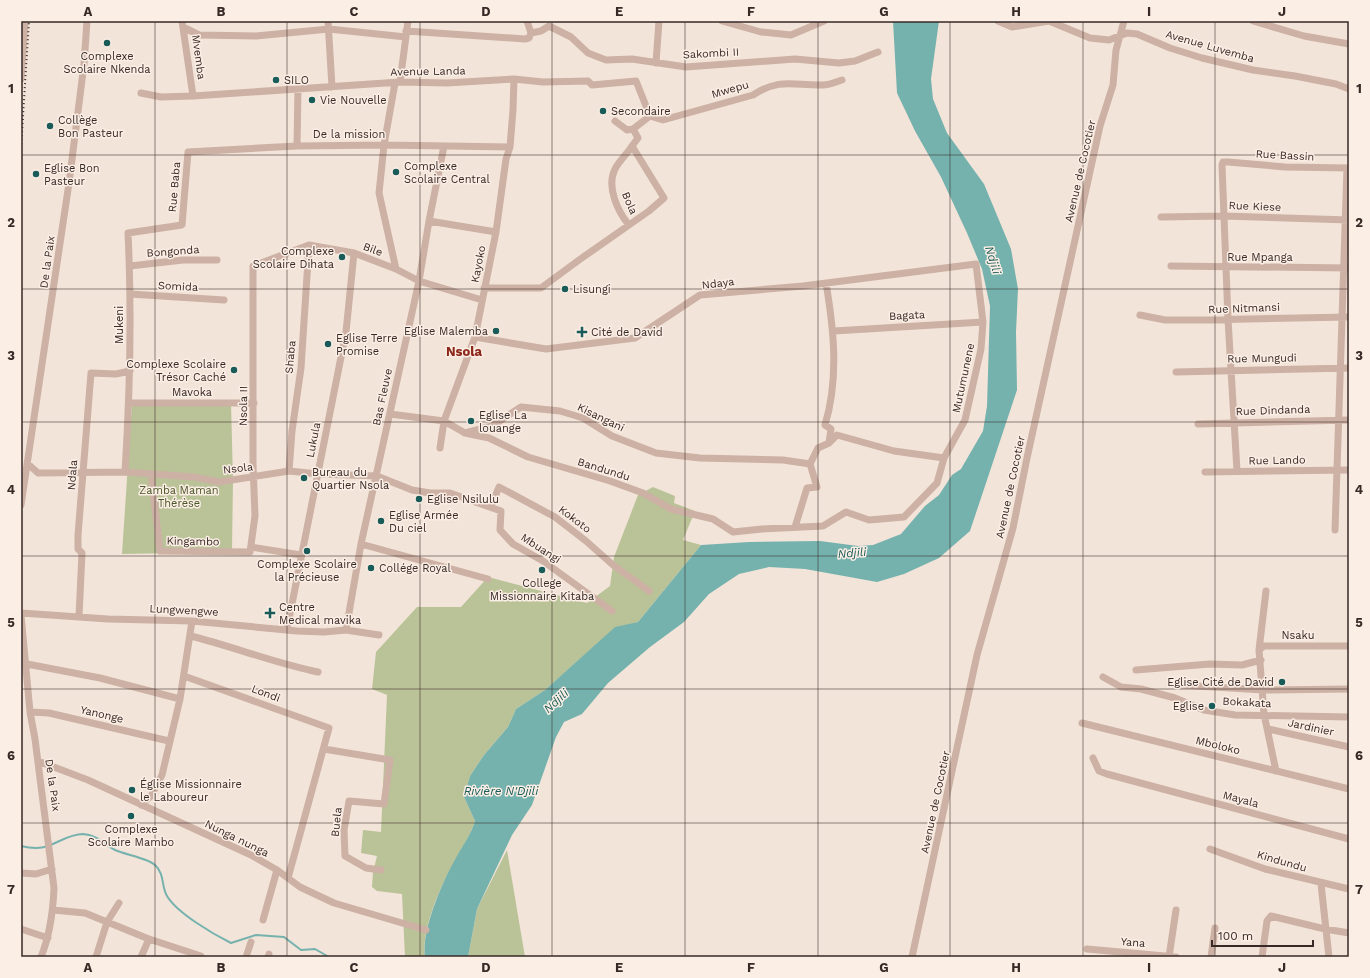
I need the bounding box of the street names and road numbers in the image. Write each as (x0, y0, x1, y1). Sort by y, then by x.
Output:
street label: Avenue Luvemba (1164, 28, 1256, 65)
street label: Mvemba (189, 34, 208, 80)
street label: Sakombi II (683, 46, 740, 61)
street label: Avenue Landa (390, 64, 466, 79)
street label: Mwepu (710, 78, 750, 101)
street label: Avenue de Cocotier (1062, 118, 1099, 224)
street label: De la mission (313, 128, 385, 141)
street label: Rue Bassin (1255, 147, 1315, 164)
street label: Rue Baba (166, 161, 183, 213)
street label: Bola (619, 190, 640, 216)
street label: Rue Kiese (1228, 199, 1282, 214)
street label: De la Paix (37, 235, 58, 289)
street label: Bile (361, 240, 384, 259)
street label: Bongonda (146, 243, 200, 260)
street label: Kayoko (468, 244, 488, 284)
street label: Rue Mpanga (1227, 251, 1293, 264)
street label: Ndaya (701, 275, 735, 292)
street label: Somida (158, 279, 198, 294)
street label: Rue Nitmansi (1208, 301, 1280, 316)
street label: Mukeni (113, 306, 126, 344)
street label: Bagata (889, 308, 925, 323)
street label: Shaba (283, 340, 298, 374)
street label: Mutumunene (950, 342, 977, 414)
street label: Rue Mungudi (1227, 351, 1297, 366)
street label: Bas Fleuve (370, 367, 395, 427)
street label: Mavoka (172, 386, 212, 399)
street label: Nsola II (237, 386, 250, 426)
street label: Kisangani (575, 400, 627, 434)
street label: Rue Dindanda (1235, 403, 1311, 418)
street label: Lukula (304, 421, 323, 459)
street label: Avenue de Cocotier (993, 434, 1028, 540)
street label: Rue Lando (1248, 454, 1306, 467)
street label: Bandundu (576, 455, 632, 484)
street label: Ndala (65, 459, 80, 491)
street label: Nsola (222, 460, 254, 477)
street label: Kokoto (556, 503, 593, 536)
street label: Mbuangi (518, 531, 563, 566)
street label: Kingambo (166, 535, 220, 548)
street label: Lungwengwe (149, 602, 219, 619)
street label: Nsaku (1281, 629, 1315, 642)
street label: Londi (250, 682, 282, 705)
street label: Bokakata (1222, 695, 1272, 710)
street label: Yanonge (79, 703, 125, 726)
street label: Jardinier (1287, 716, 1336, 739)
street label: Mboloko (1194, 734, 1242, 757)
street label: Avenue de Cocotier (918, 749, 953, 855)
street label: De la Paix (42, 758, 63, 812)
street label: Mayala (1222, 788, 1260, 810)
street label: Buela (328, 806, 345, 838)
street label: Nunga nunga (203, 817, 271, 860)
street label: Kindundu (1255, 848, 1308, 875)
street label: Yana (1120, 935, 1146, 950)

